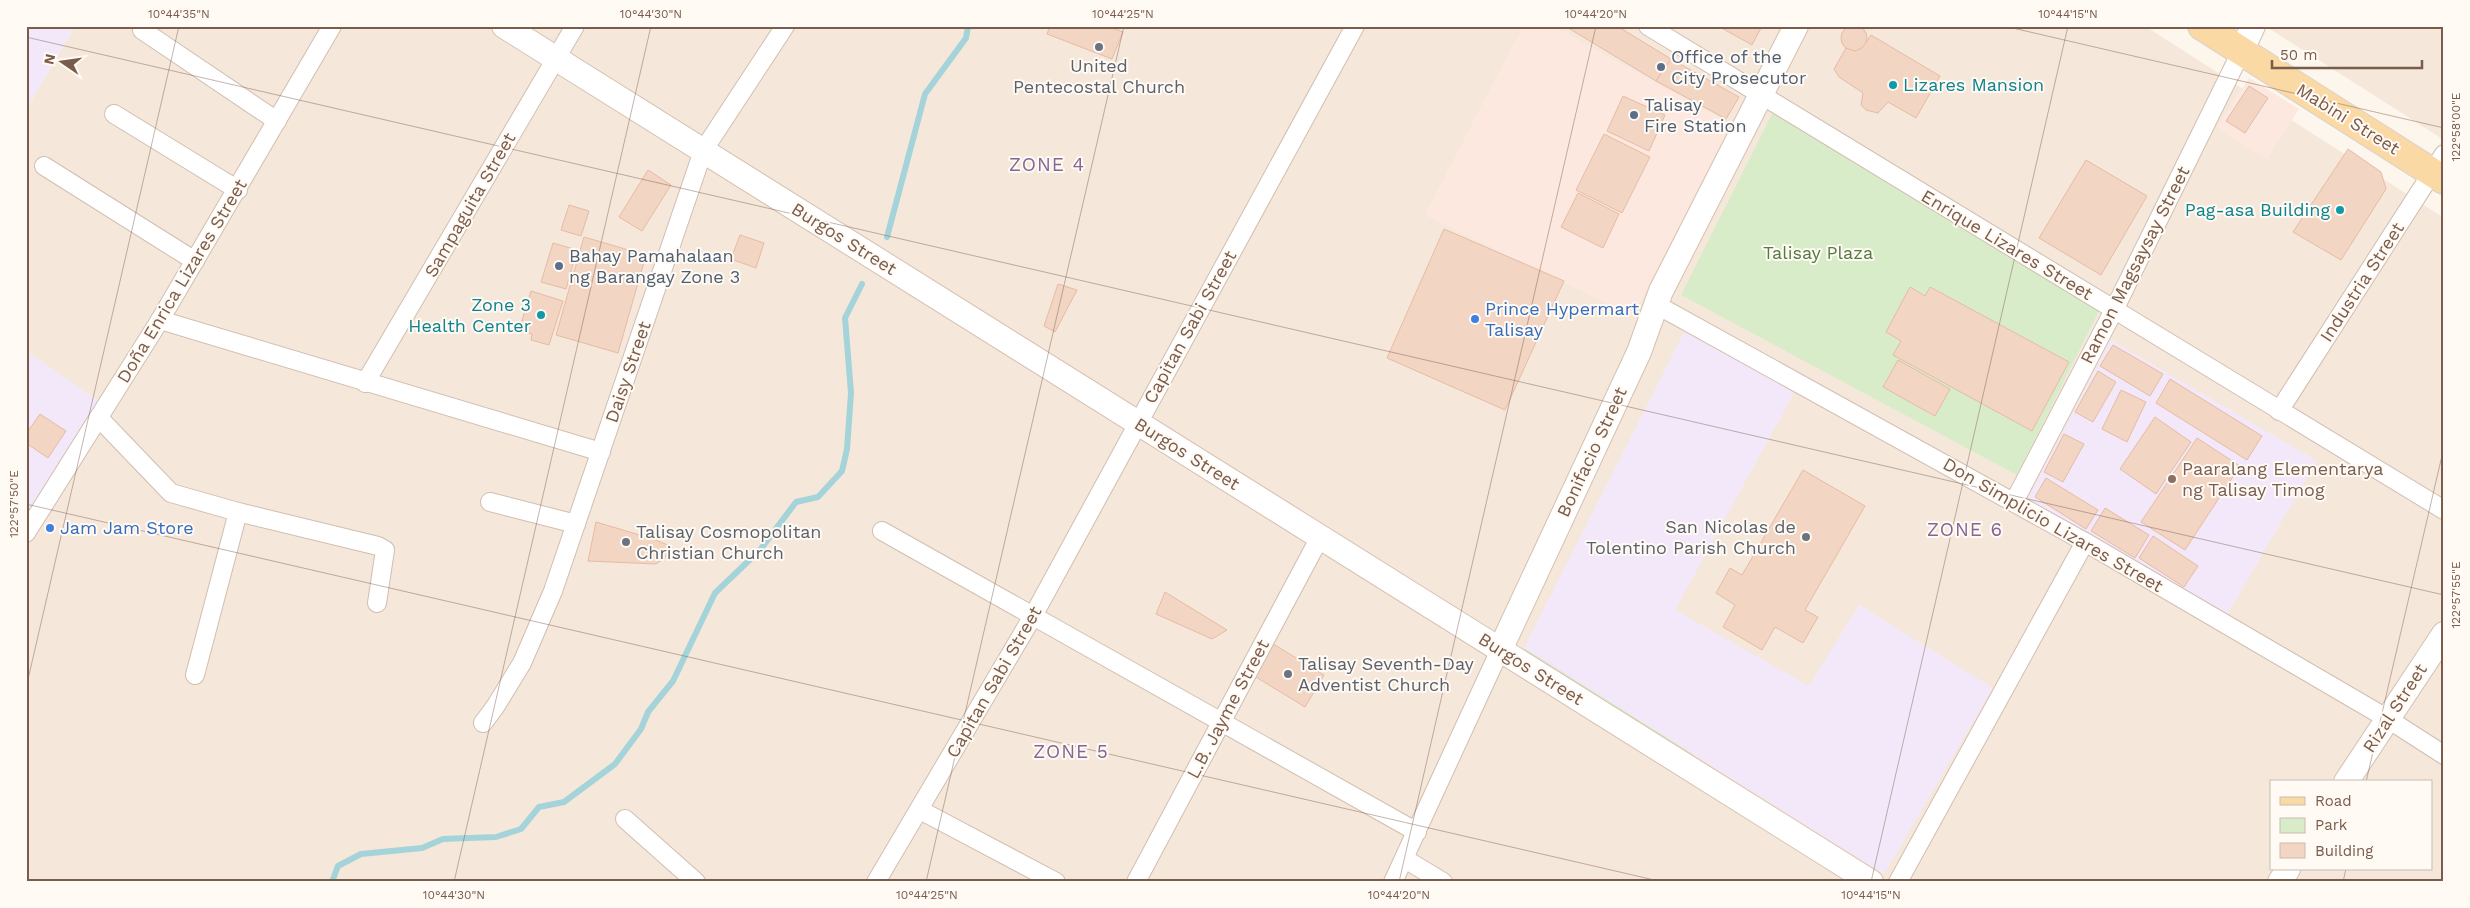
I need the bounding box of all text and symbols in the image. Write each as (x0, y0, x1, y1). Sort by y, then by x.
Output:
text: 10°44'35"N (148, 7, 210, 21)
text: 10°44'30"N (620, 7, 682, 21)
text: 10°44'25"N (1092, 7, 1154, 21)
text: 10°44'20"N (1565, 7, 1627, 21)
text: 10°44'15"N (2038, 7, 2098, 21)
north arrow (38, 38, 88, 88)
scale bar (2272, 38, 2422, 70)
marker: United Pentecostal Church (1093, 41, 1105, 53)
place label: Office of the City Prosecutor (1671, 46, 1806, 88)
text: 50 m (2280, 46, 2317, 64)
text: N (40, 52, 58, 66)
place label: United Pentecostal Church (1013, 55, 1185, 97)
marker: Office of the City Prosecutor (1655, 61, 1667, 73)
place label: Lizares Mansion (1903, 74, 2044, 95)
street label: Mabini Street (2293, 78, 2404, 159)
marker: Lizares Mansion (1887, 79, 1899, 91)
text: 122°58'00"E (2449, 92, 2463, 161)
place label: Talisay Fire Station (1644, 94, 1747, 136)
marker: Talisay Fire Station (1628, 109, 1640, 121)
street label: Sampaguita Street (420, 128, 520, 281)
district label: ZONE 4 (1009, 153, 1085, 176)
street label: Ramon Magsaysay Street (2076, 162, 2194, 367)
street label: Doña Enrica Lizares Street (112, 175, 251, 387)
street label: Enrique Lizares Street (1918, 185, 2097, 304)
street label: Burgos Street (788, 198, 901, 279)
place label: Pag-asa Building (2185, 199, 2330, 220)
marker: Pag-asa Building (2334, 204, 2346, 216)
street label: Industria Street (2315, 218, 2408, 345)
park label: Talisay Plaza (1763, 242, 1873, 263)
place label: Bahay Pamahalaan ng Barangay Zone 3 (569, 245, 740, 287)
street label: Capitan Sabi Street (1139, 246, 1241, 407)
marker: Bahay Pamahalaan ng Barangay Zone 3 (553, 260, 565, 272)
place label: Zone 3 Health Center (408, 294, 531, 336)
place label: Prince Hypermart Talisay (1485, 298, 1640, 340)
marker: Zone 3 Health Center (535, 309, 547, 321)
marker: Prince Hypermart Talisay (1469, 313, 1481, 325)
street label: Daisy Street (600, 318, 655, 425)
street label: Bonifacio Street (1552, 383, 1631, 520)
street label: Burgos Street (1131, 413, 1244, 494)
street label: Don Simplicio Lizares Street (1940, 453, 2167, 596)
place label: Paaralang Elementarya ng Talisay Timog (2182, 458, 2383, 500)
text: 122°57'50"E (7, 470, 21, 538)
marker: Paaralang Elementarya ng Talisay Timog (2166, 473, 2178, 485)
place label: San Nicolas de Tolentino Parish Church (1586, 516, 1796, 558)
place label: Jam Jam Store (60, 517, 194, 538)
district label: ZONE 6 (1927, 518, 2003, 541)
place label: Talisay Cosmopolitan Christian Church (636, 521, 822, 563)
marker: Jam Jam Store (44, 522, 56, 534)
marker: San Nicolas de Tolentino Parish Church (1800, 531, 1812, 543)
marker: Talisay Cosmopolitan Christian Church (620, 536, 632, 548)
text: 122°57'55"E (2449, 561, 2463, 629)
street label: Capitan Sabi Street (942, 602, 1046, 761)
street label: Burgos Street (1475, 628, 1588, 709)
street label: L.B. Jayme Street (1182, 635, 1273, 782)
place label: Talisay Seventh-Day Adventist Church (1298, 653, 1475, 695)
street label: Rizal Street (2358, 659, 2431, 756)
marker: Talisay Seventh-Day Adventist Church (1282, 668, 1294, 680)
district label: ZONE 5 (1033, 740, 1109, 763)
legend (2270, 780, 2432, 870)
text: Road (2315, 792, 2352, 810)
text: Park (2315, 816, 2348, 834)
text: Building (2315, 842, 2373, 860)
text: 10°44'30"N (423, 888, 485, 902)
text: 10°44'25"N (896, 888, 958, 902)
text: 10°44'20"N (1368, 888, 1430, 902)
text: 10°44'15"N (1841, 888, 1901, 902)

